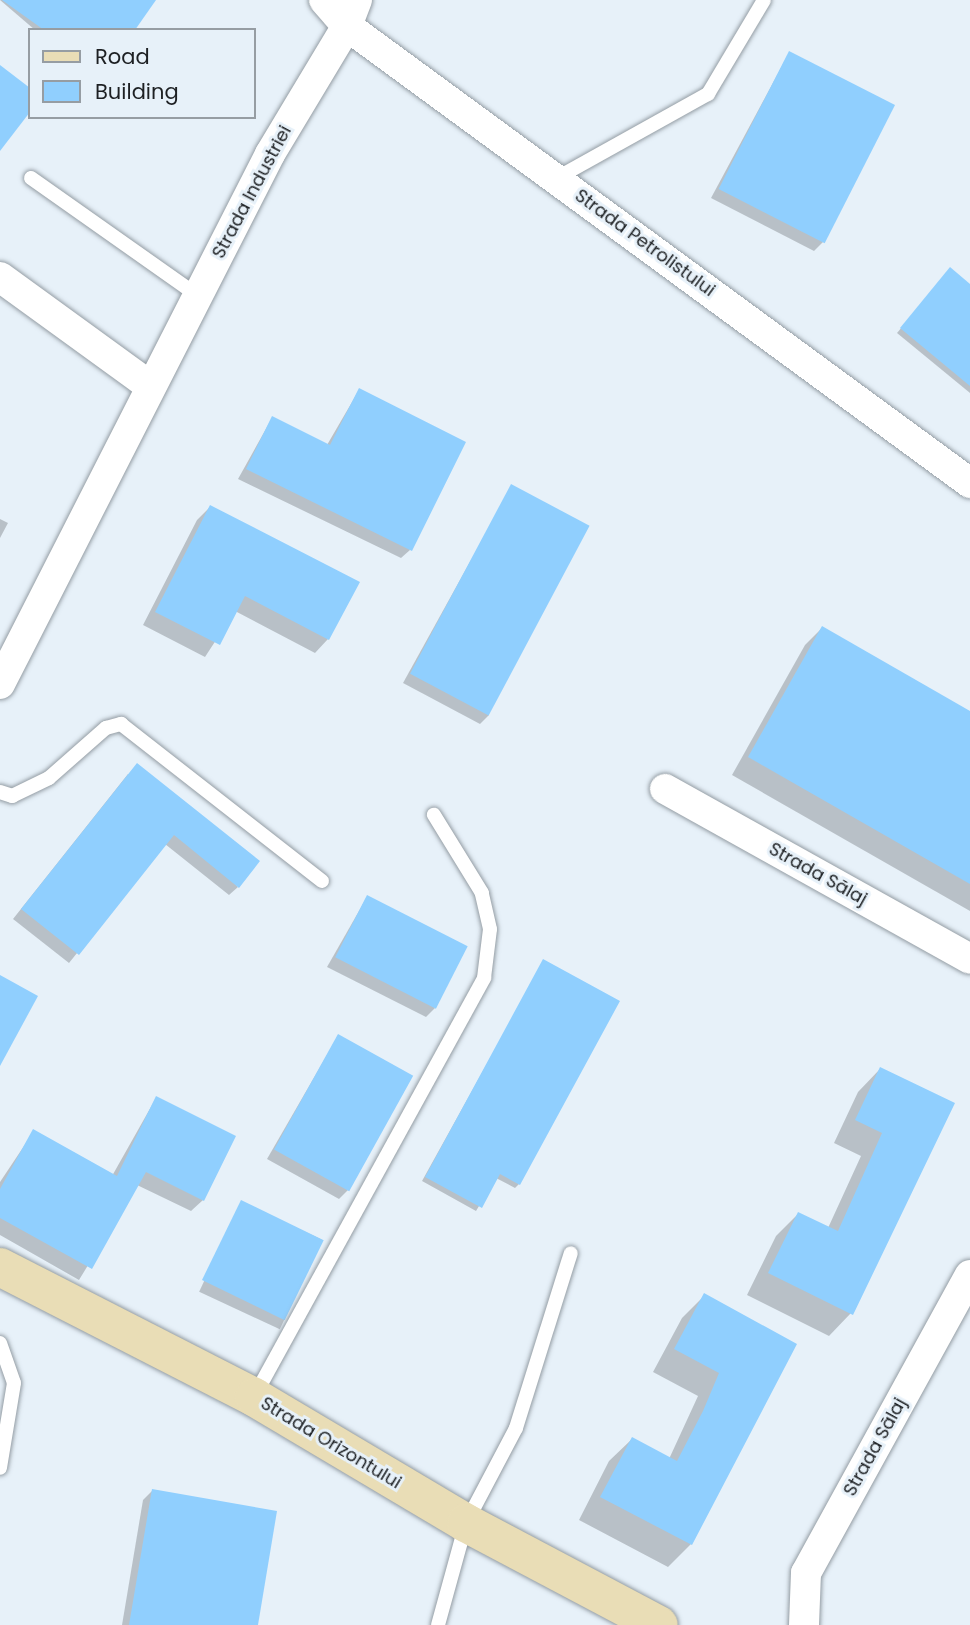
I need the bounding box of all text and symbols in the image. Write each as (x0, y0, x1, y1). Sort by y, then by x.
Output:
legend (28, 28, 256, 119)
text: Road (95, 42, 150, 71)
text: Building (95, 77, 179, 106)
street label: Strada Industriei (208, 122, 296, 262)
street label: Strada Petrolistului (571, 185, 719, 301)
street label: Strada Sălaj (765, 838, 871, 910)
street label: Strada Orizontului (257, 1393, 405, 1493)
street label: Strada Sălaj (839, 1394, 911, 1500)

